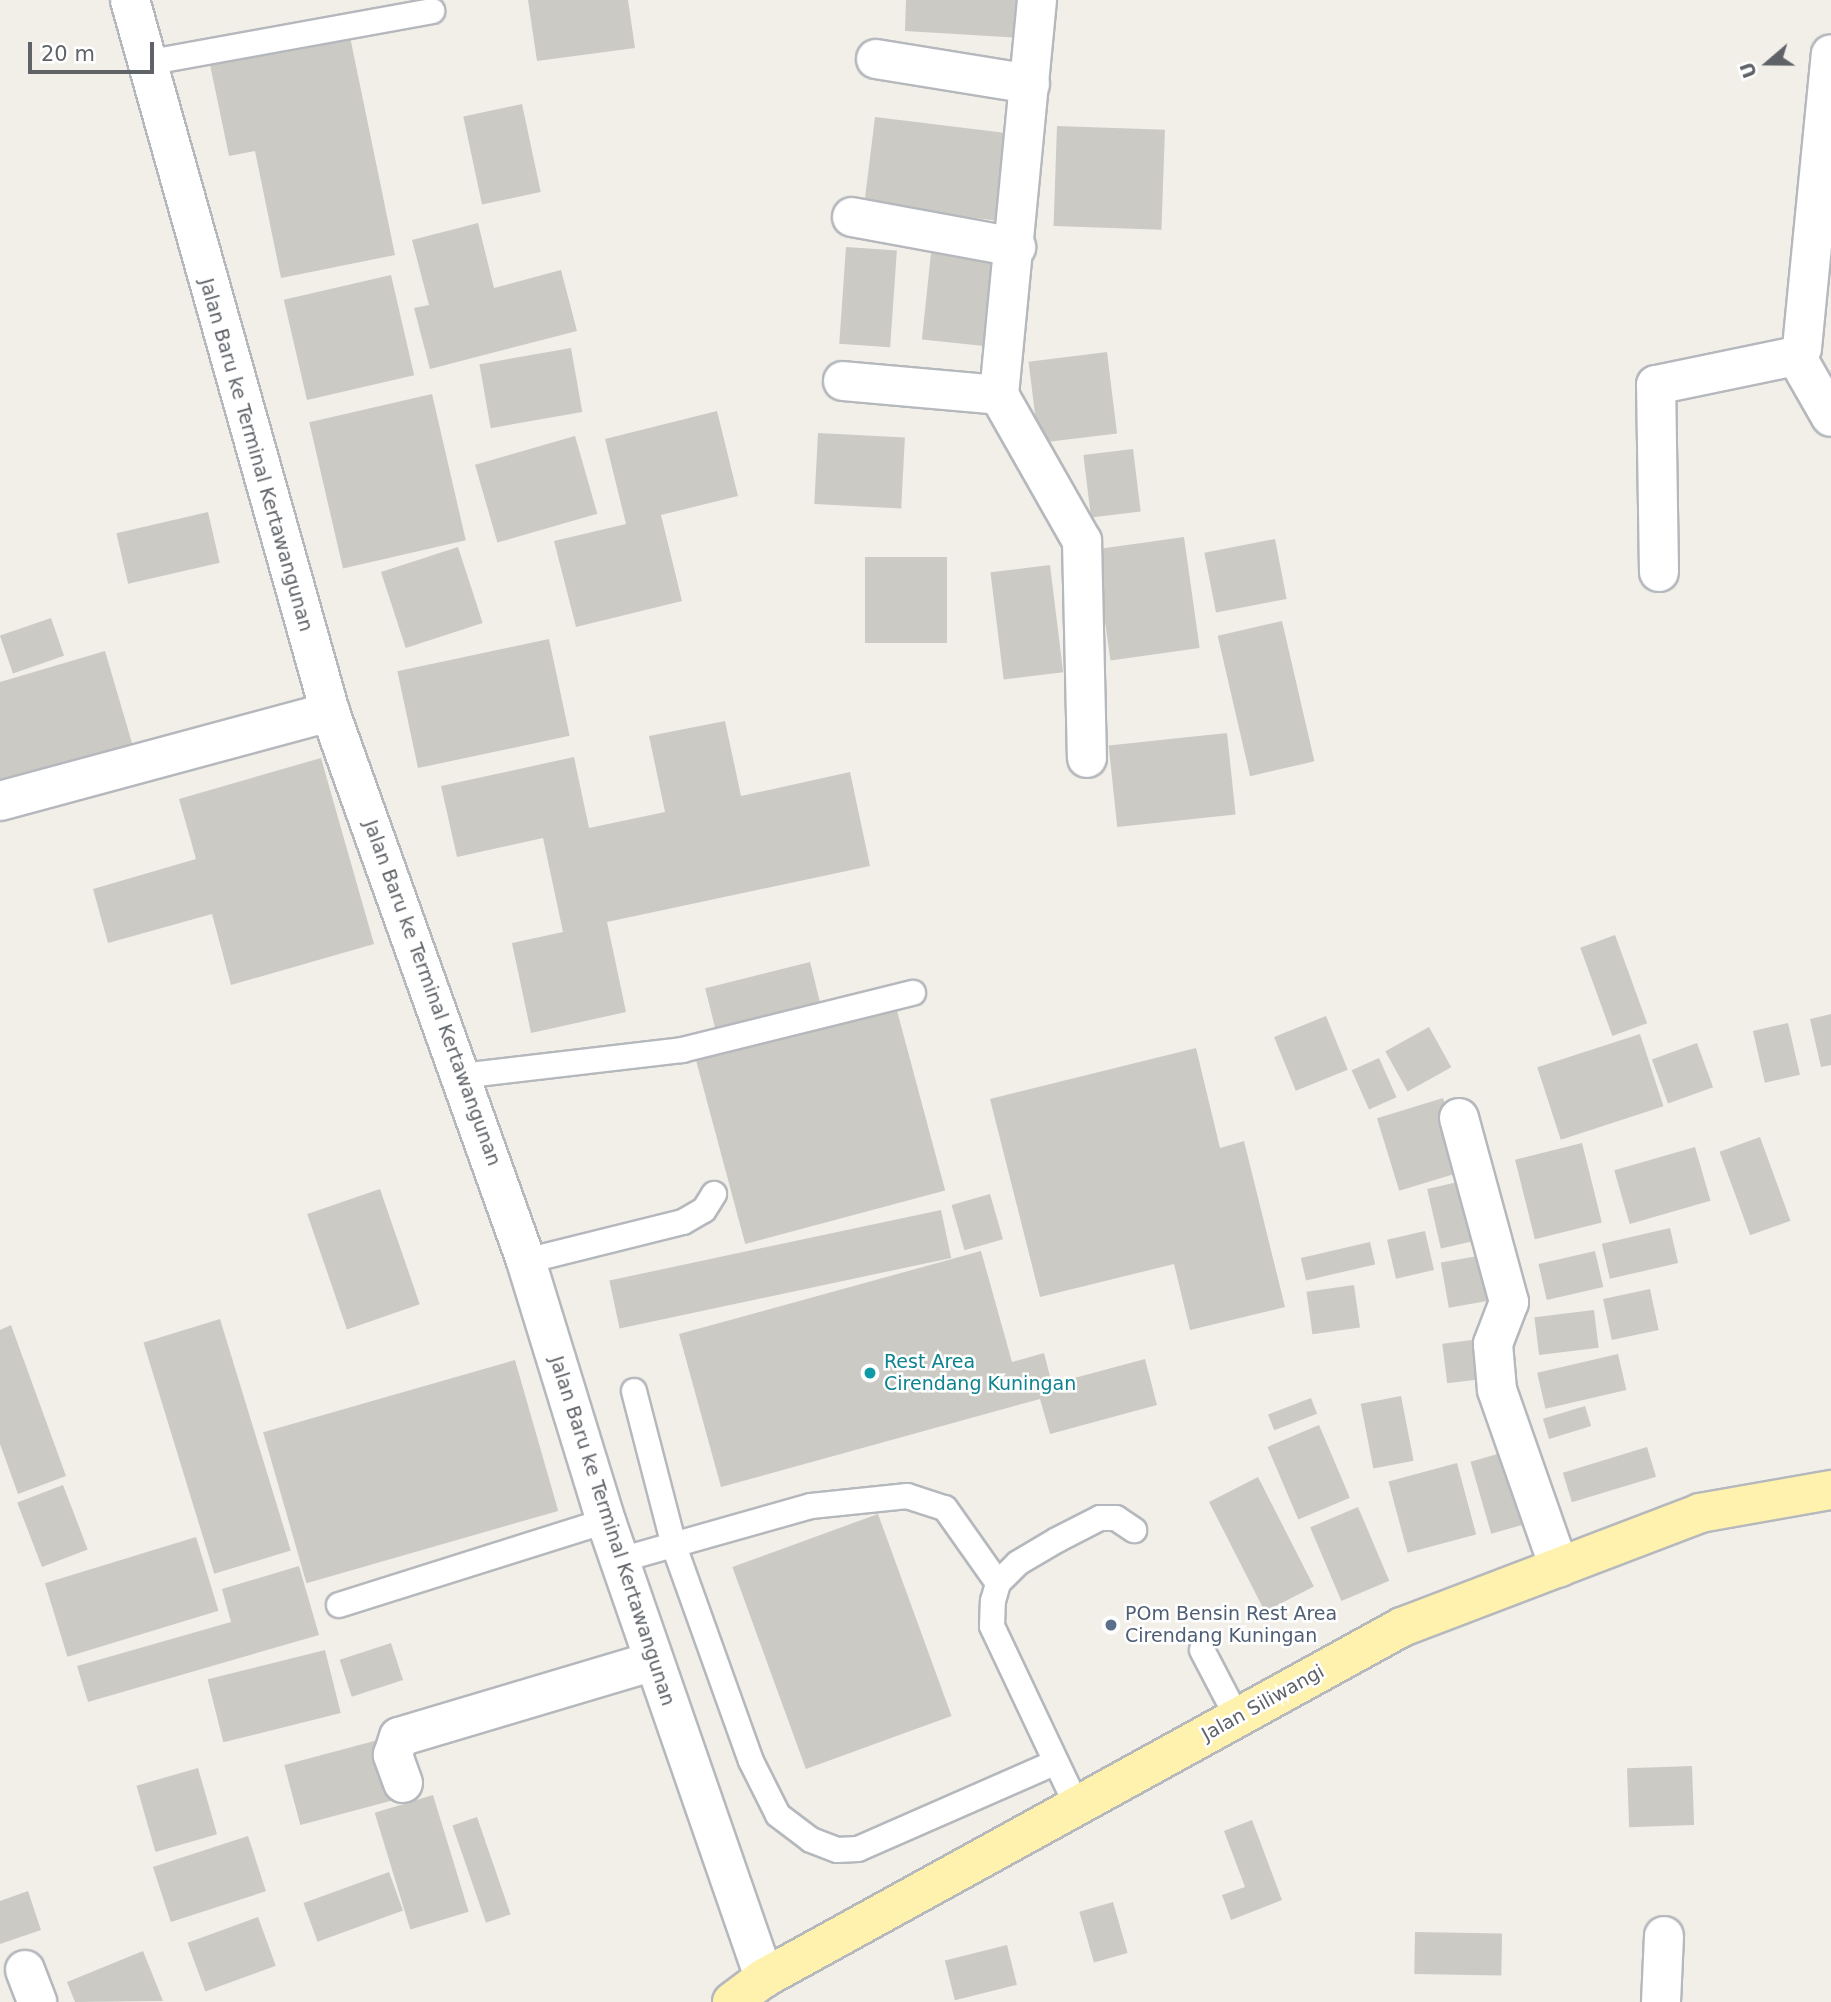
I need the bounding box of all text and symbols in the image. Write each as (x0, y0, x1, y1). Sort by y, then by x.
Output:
scale bar (32, 28, 158, 72)
north arrow (1733, 28, 1803, 98)
text: 20 m (41, 42, 95, 66)
text: U (1735, 59, 1761, 81)
street label: Jalan Baru ke Terminal Kertawangunan (195, 276, 317, 634)
street label: Jalan Baru ke Terminal Kertawangunan (359, 817, 505, 1169)
place label: Rest Area Cirendang Kuningan (884, 1351, 1076, 1395)
street label: Jalan Baru ke Terminal Kertawangunan (545, 1353, 679, 1709)
marker: Rest Area Cirendang Kuningan (862, 1365, 878, 1381)
place label: POm Bensin Rest Area Cirendang Kuningan (1125, 1603, 1337, 1647)
marker: POm Bensin Rest Area Cirendang Kuningan (1103, 1617, 1119, 1633)
street label: Jalan Siliwangi (1198, 1660, 1328, 1746)

